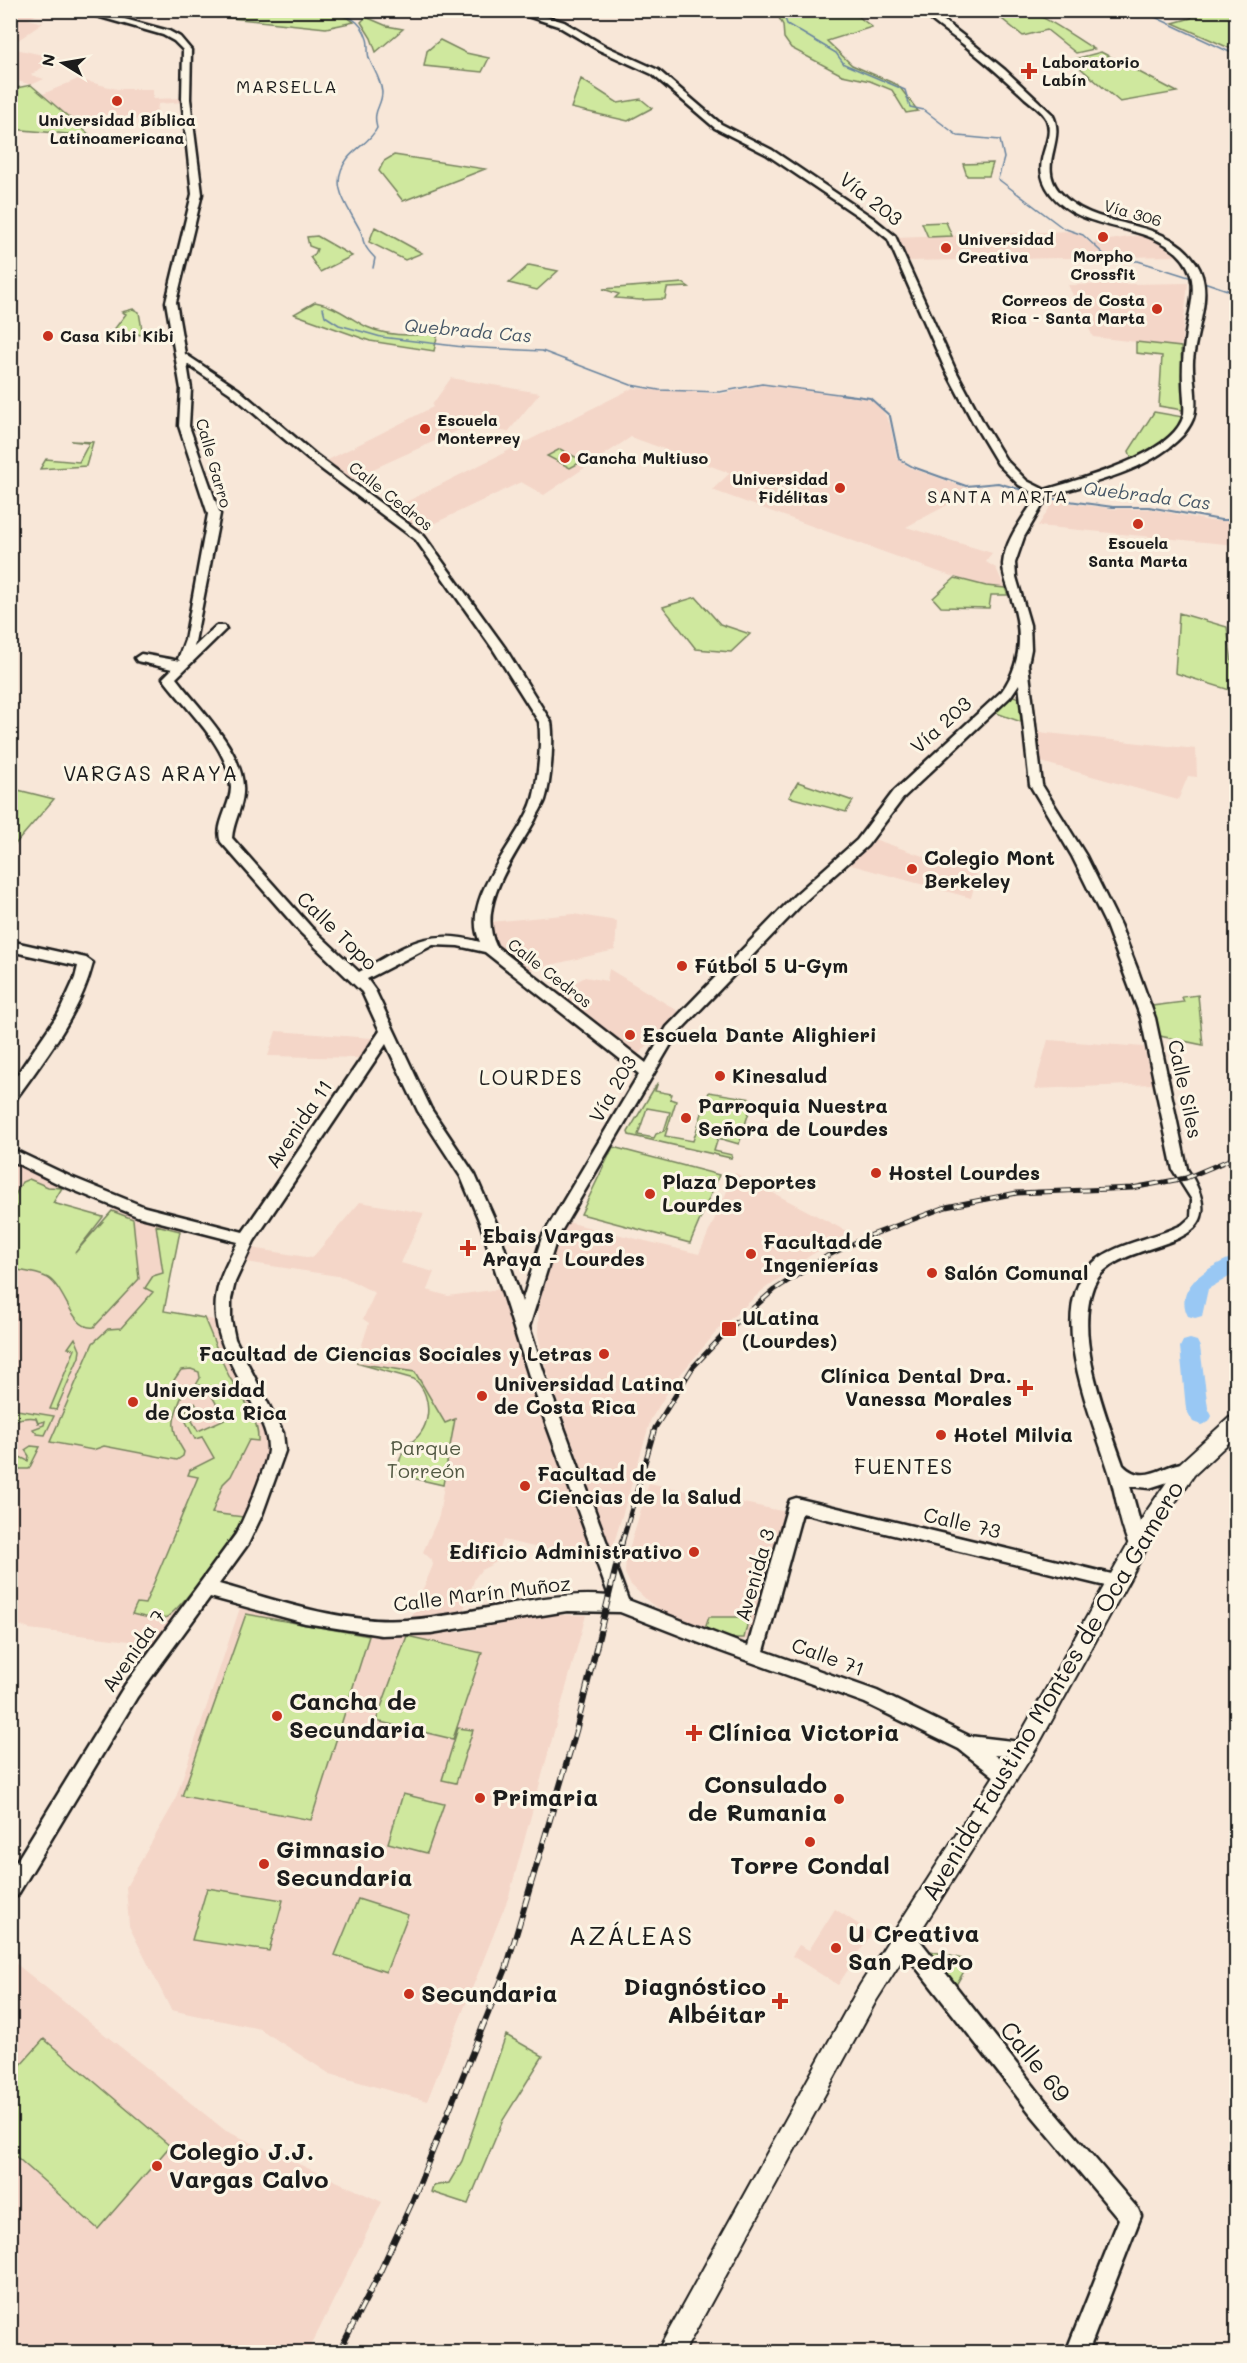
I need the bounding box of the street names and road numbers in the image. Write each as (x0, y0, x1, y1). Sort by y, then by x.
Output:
street label: Vía 203 (835, 165, 908, 231)
street label: Vía 306 (1102, 194, 1165, 231)
street label: Calle Garro (192, 416, 237, 510)
street label: Calle Cedros (345, 456, 438, 535)
street label: Vía 203 (904, 690, 976, 758)
street label: Calle Topo (292, 885, 384, 975)
street label: Calle Cedros (504, 933, 597, 1012)
street label: Calle Siles (1163, 1037, 1209, 1140)
street label: Vía 203 (583, 1050, 642, 1127)
street label: Avenida 11 (259, 1074, 337, 1173)
street label: Avenida Faustino Montes de Oca Gamero (914, 1475, 1190, 1906)
street label: Calle 73 (921, 1501, 1003, 1544)
street label: Avenida 3 (728, 1525, 780, 1624)
street label: Calle Marín Muñoz (392, 1569, 572, 1617)
street label: Avenida 7 (95, 1604, 171, 1697)
street label: Calle 71 (788, 1631, 868, 1681)
street label: Calle 69 (994, 2014, 1078, 2108)

